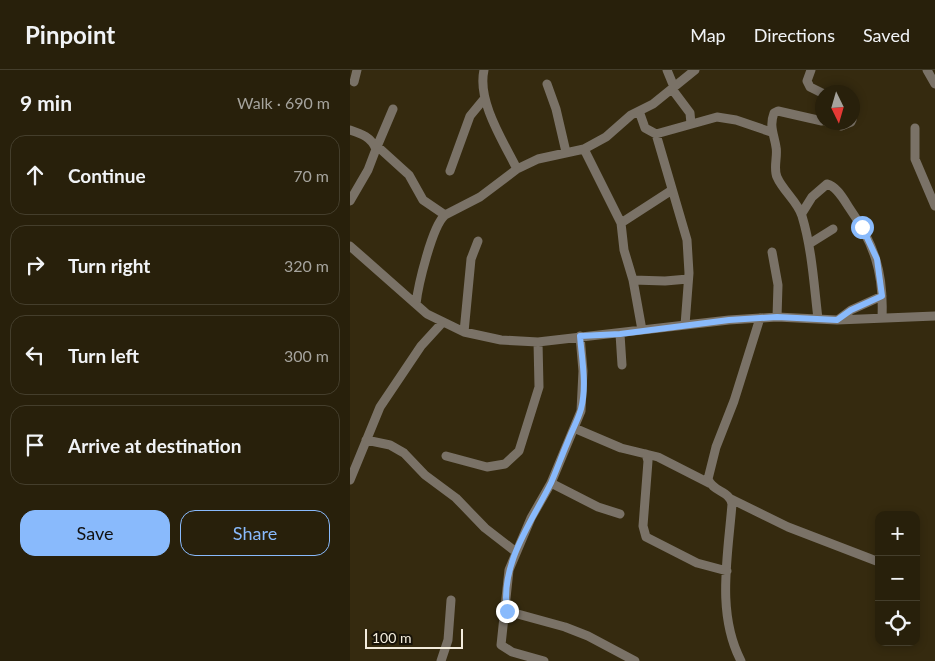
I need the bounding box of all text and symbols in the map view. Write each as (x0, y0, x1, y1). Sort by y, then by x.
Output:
text: Pinpoint (25, 20, 115, 49)
text: Map (690, 24, 726, 46)
text: Directions (754, 24, 835, 46)
text: Saved (863, 24, 910, 46)
north arrow (815, 85, 860, 130)
text: 9 min (20, 90, 72, 115)
text: Walk · 690 m (237, 93, 330, 112)
icon: ahead (21, 161, 49, 189)
text: Continue (68, 164, 146, 187)
text: 70 m (293, 166, 329, 185)
route start (851, 216, 874, 239)
icon: right (21, 251, 49, 279)
text: Turn right (68, 254, 150, 277)
text: 320 m (284, 256, 329, 275)
icon: left (21, 341, 49, 369)
text: Turn left (68, 344, 139, 367)
text: 300 m (284, 346, 329, 365)
icon: arrive (21, 431, 49, 459)
text: Arrive at destination (68, 434, 241, 457)
button: Save (20, 510, 170, 556)
button: Share (180, 510, 330, 556)
map controls (875, 511, 920, 646)
button: + (875, 511, 920, 556)
button: − (875, 556, 920, 601)
route end (496, 600, 519, 623)
button: locate (875, 601, 920, 646)
scale bar (365, 626, 462, 649)
text: 100 m (372, 629, 411, 646)

